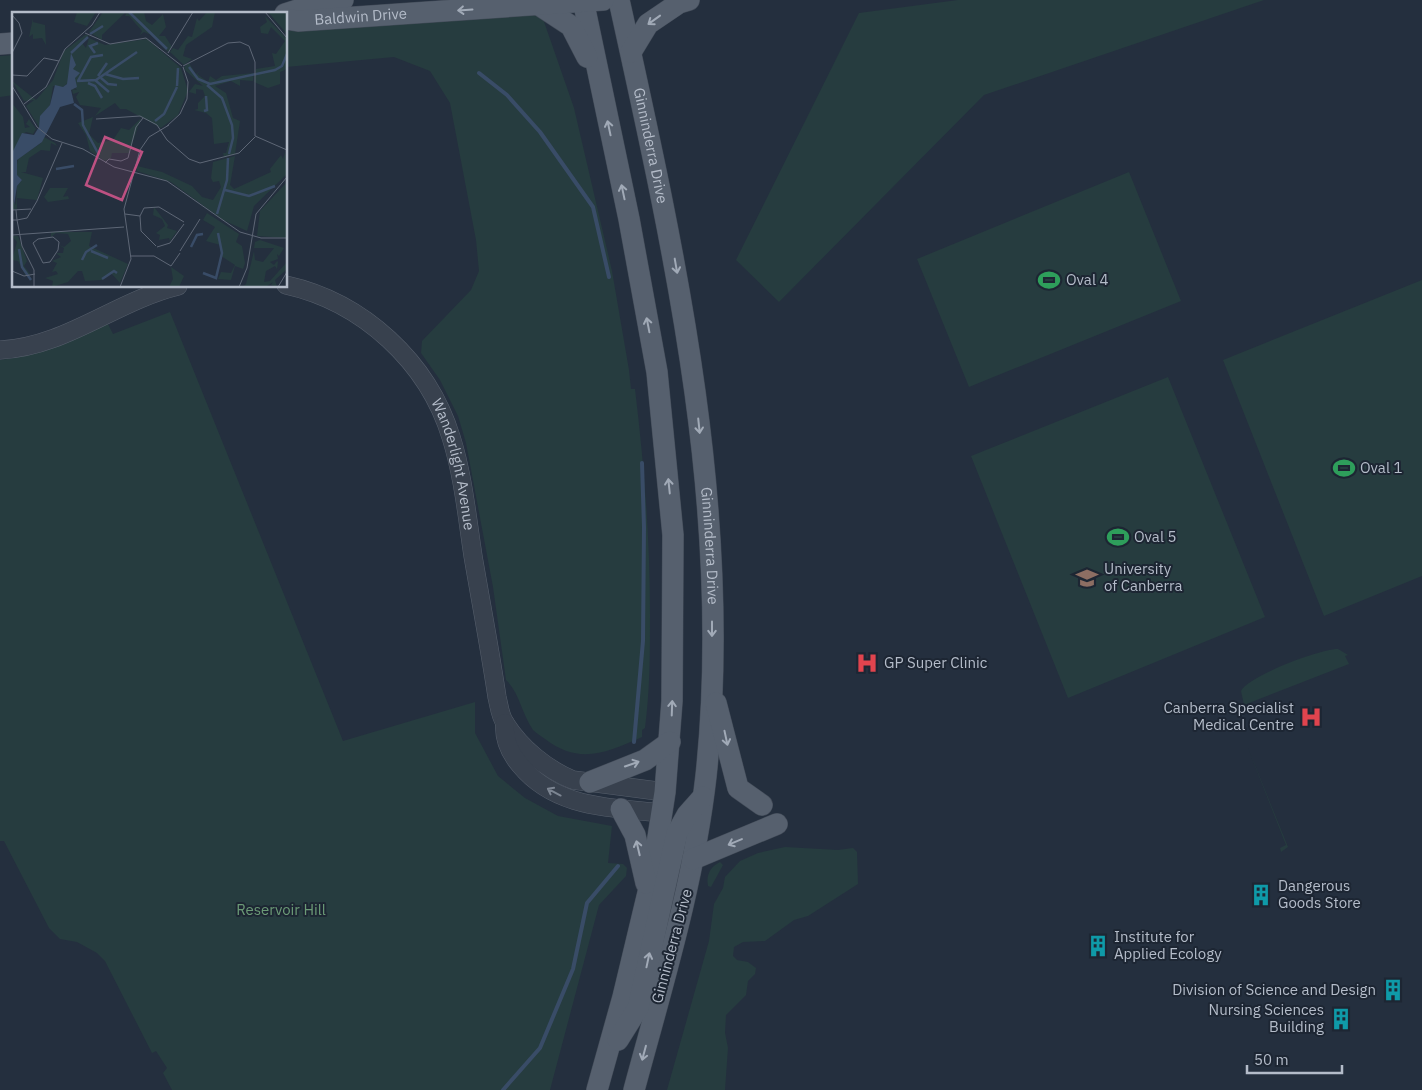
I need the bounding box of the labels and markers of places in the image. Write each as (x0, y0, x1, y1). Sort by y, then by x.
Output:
sports icon: Oval 4 (1036, 267, 1062, 293)
place label: Oval 4 (1066, 270, 1109, 289)
sports icon: Oval 1 (1331, 455, 1357, 481)
place label: Oval 1 (1360, 458, 1403, 477)
sports icon: Oval 5 (1105, 524, 1131, 550)
place label: Oval 5 (1134, 527, 1177, 546)
place label: University of Canberra (1104, 559, 1182, 595)
school or university icon: University of Canberra (1074, 565, 1100, 591)
hospital icon: GP Super Clinic (854, 650, 880, 676)
place label: GP Super Clinic (884, 653, 988, 672)
place label: Canberra Specialist Medical Centre (1163, 698, 1294, 734)
hospital icon: Canberra Specialist Medical Centre (1298, 704, 1324, 730)
place label: Dangerous Goods Store (1278, 876, 1361, 912)
building icon: Dangerous Goods Store (1248, 882, 1274, 908)
place label: Institute for Applied Ecology (1114, 927, 1222, 963)
building icon: Institute for Applied Ecology (1085, 933, 1111, 959)
building icon: Division of Science and Design (1380, 977, 1406, 1003)
place label: Division of Science and Design (1172, 980, 1376, 999)
place label: Nursing Sciences Building (1209, 1000, 1324, 1036)
building icon: Nursing Sciences Building (1328, 1006, 1354, 1032)

